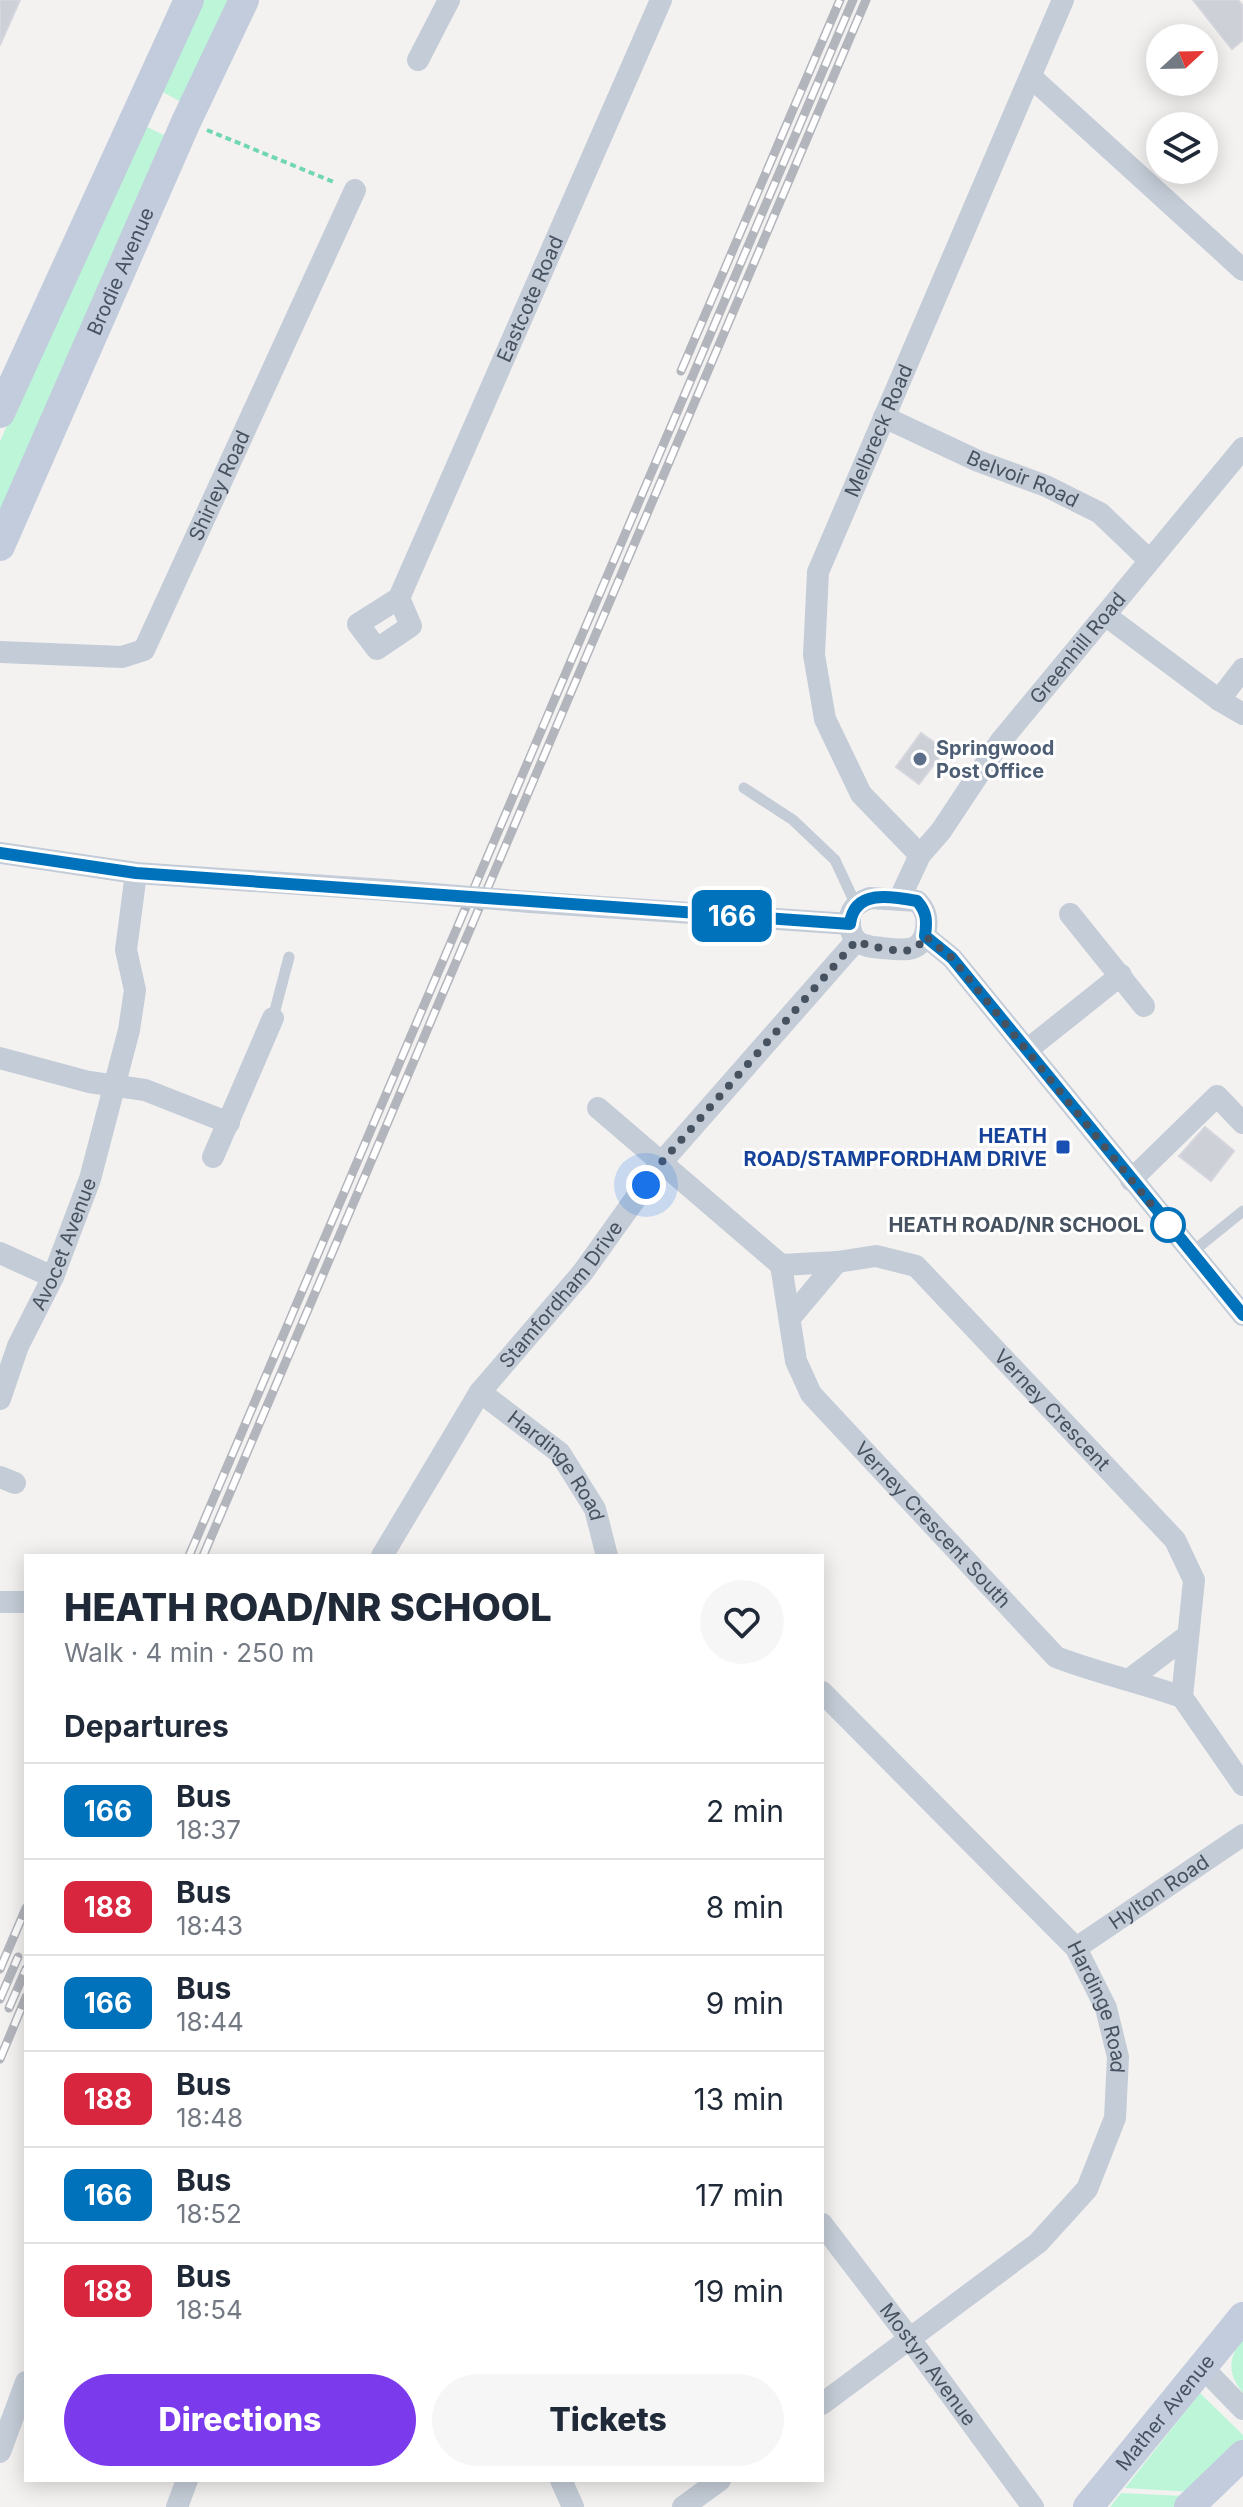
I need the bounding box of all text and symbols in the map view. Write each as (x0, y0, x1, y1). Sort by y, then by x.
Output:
north arrow (1146, 24, 1218, 96)
map controls (1146, 24, 1218, 184)
button: layers (1146, 112, 1218, 184)
street label: Brodie Avenue (82, 204, 159, 339)
street label: Eastcote Road (492, 232, 568, 366)
street label: Melbreck Road (840, 361, 918, 501)
street label: Shirley Road (184, 427, 255, 545)
street label: Belvoir Road (963, 445, 1083, 512)
street label: Greenhill Road (1025, 587, 1131, 709)
place label: Springwood Post Office (936, 736, 1054, 783)
marker: Springwood Post Office (911, 750, 929, 768)
line badge: 166 (686, 890, 778, 942)
text: 166 (708, 899, 756, 933)
place label: HEATH ROAD/STAMPFORDHAM DRIVE (744, 1124, 1047, 1171)
marker: HEATH ROAD/STAMPFORDHAM DRIVE (1054, 1138, 1072, 1156)
your location (626, 1165, 666, 1205)
street label: Avocet Avenue (26, 1174, 101, 1314)
marker: HEATH ROAD/NR SCHOOL (1151, 1208, 1185, 1242)
place label: HEATH ROAD/NR SCHOOL (889, 1213, 1144, 1237)
street label: Stamfordham Drive (494, 1216, 628, 1373)
street label: Verney Crescent (989, 1344, 1115, 1476)
street label: Hardinge Road (503, 1405, 609, 1523)
street label: Verney Crescent South (849, 1437, 1016, 1613)
button: heart (700, 1580, 784, 1664)
text: HEATH ROAD/NR SCHOOL (64, 1584, 552, 1630)
text: Walk · 4 min · 250 m (64, 1637, 314, 1668)
text: Departures (64, 1708, 229, 1744)
text: Bus (176, 1778, 231, 1814)
text: 2 min (706, 1793, 784, 1829)
text: 166 (84, 1794, 132, 1828)
text: 18:37 (176, 1814, 241, 1845)
street label: Hylton Road (1104, 1850, 1213, 1934)
text: Bus (176, 1874, 231, 1910)
text: 8 min (706, 1889, 784, 1925)
text: 188 (84, 1890, 132, 1924)
text: 18:43 (176, 1910, 243, 1941)
street label: Hardinge Road (1062, 1937, 1131, 2073)
text: Bus (176, 1970, 231, 2006)
text: 9 min (706, 1985, 784, 2021)
text: 166 (84, 1986, 132, 2020)
text: 18:44 (176, 2006, 244, 2037)
text: Bus (176, 2066, 231, 2102)
text: 13 min (694, 2081, 784, 2117)
text: 188 (84, 2082, 132, 2116)
text: 18:48 (176, 2102, 243, 2133)
text: Bus (176, 2162, 231, 2198)
text: 17 min (695, 2177, 784, 2213)
text: 166 (84, 2178, 132, 2212)
text: 18:52 (176, 2198, 242, 2229)
text: Bus (176, 2258, 231, 2294)
text: 19 min (693, 2273, 784, 2309)
text: 188 (84, 2274, 132, 2308)
text: 18:54 (176, 2294, 243, 2325)
street label: Mostyn Avenue (875, 2298, 981, 2430)
street label: Mather Avenue (1111, 2350, 1220, 2475)
button: Directions (64, 2374, 416, 2466)
button: Tickets (432, 2374, 784, 2466)

